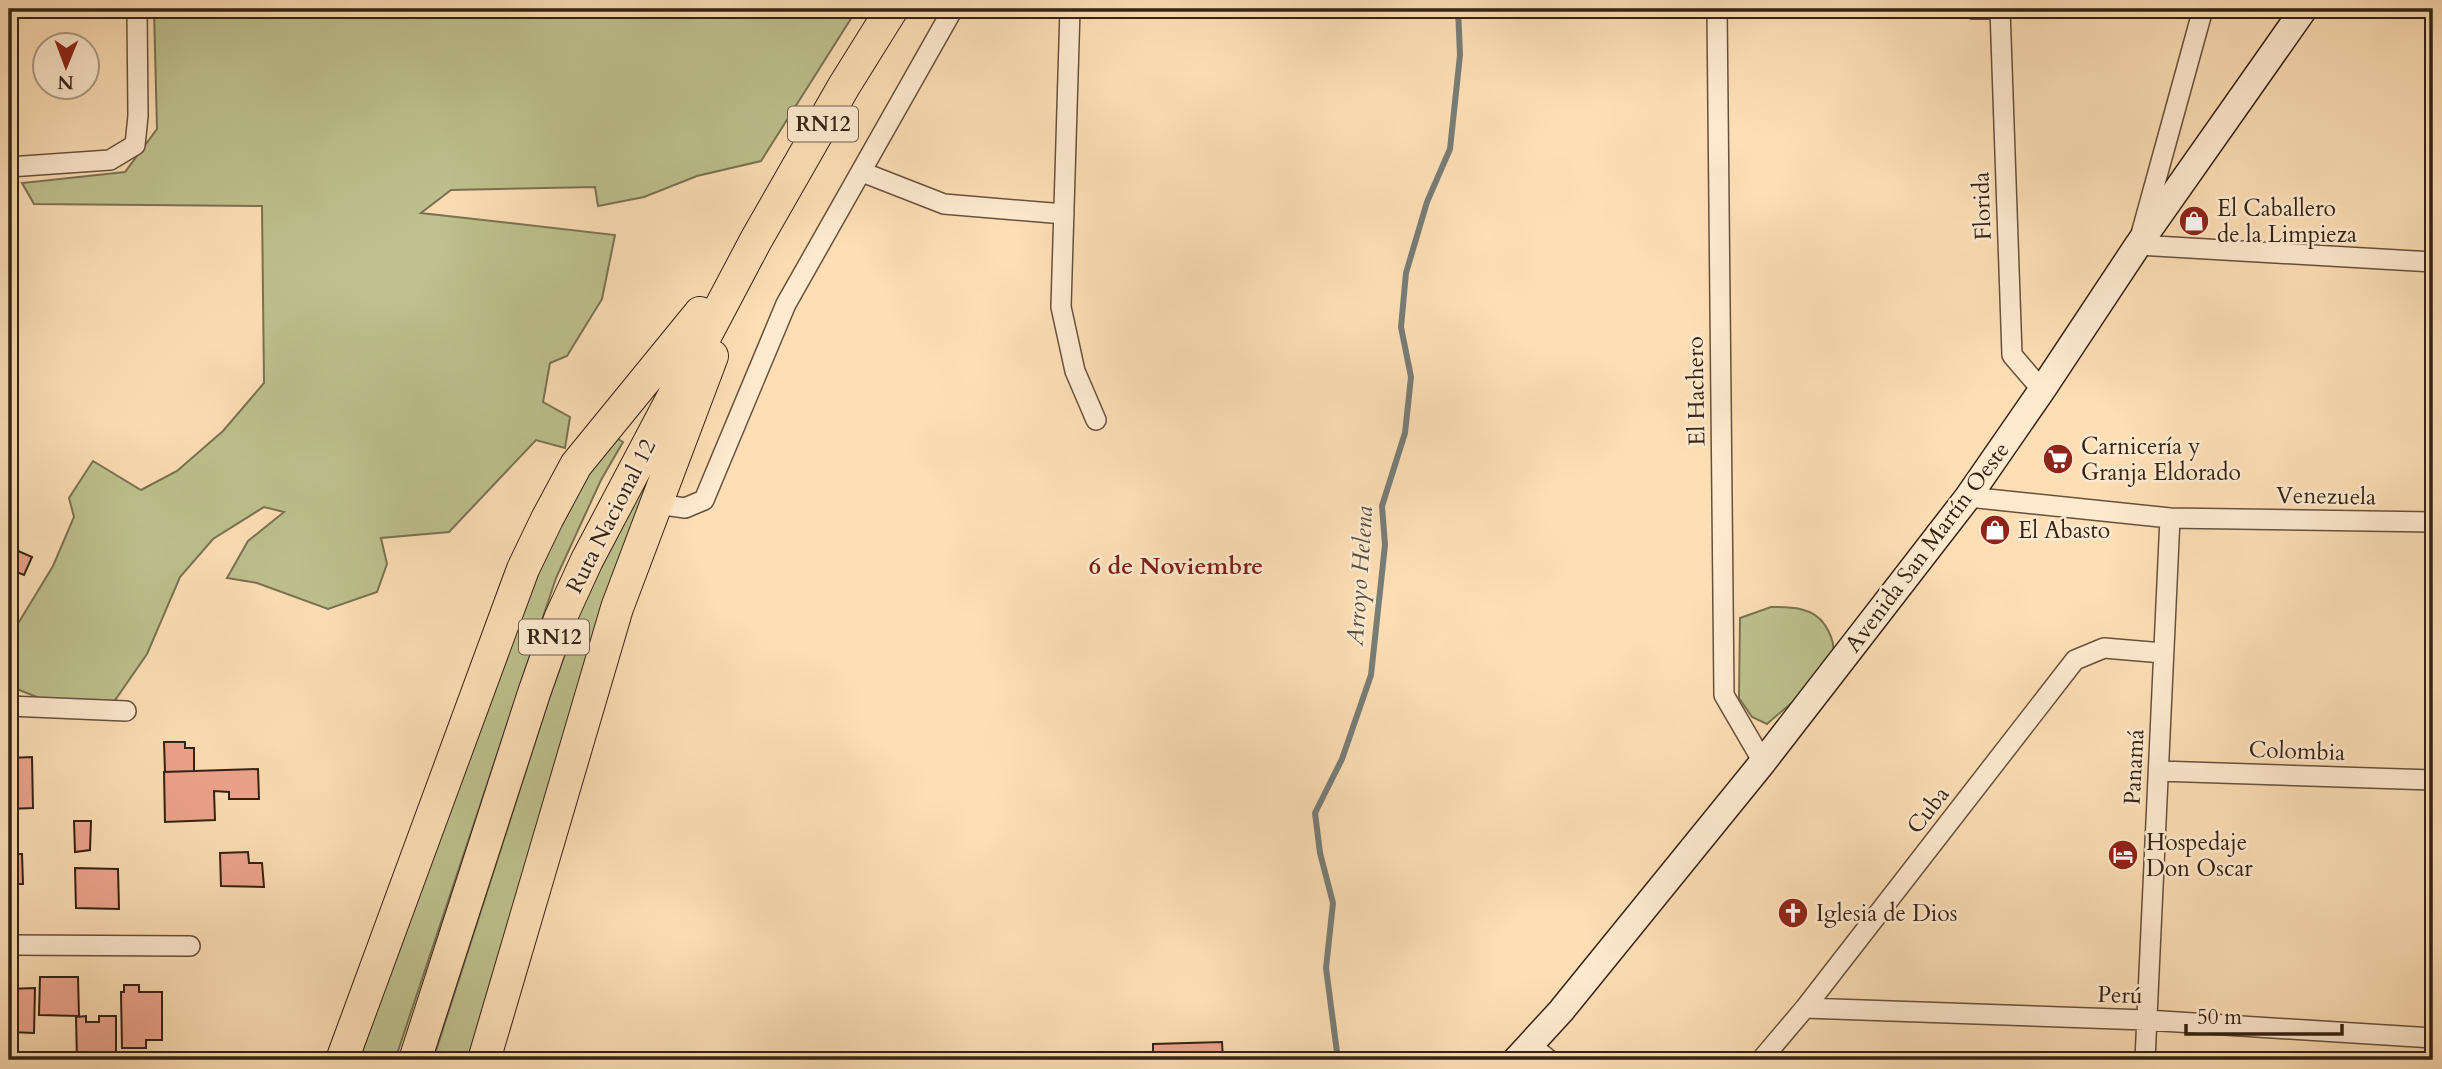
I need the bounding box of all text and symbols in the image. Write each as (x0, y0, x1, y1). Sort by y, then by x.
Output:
north arrow (32, 32, 102, 102)
text: N (57, 69, 74, 95)
road number: RN12 (788, 106, 858, 142)
street label: Florida (1965, 171, 1999, 241)
place label: El Caballero de la Limpieza (2217, 193, 2357, 250)
shop icon: El Caballero de la Limpieza (2177, 204, 2211, 238)
street label: El Hachero (1680, 336, 1712, 446)
place label: Carnicería y Granja Eldorado (2081, 431, 2241, 488)
street label: Ruta Nacional 12 (559, 433, 663, 599)
street label: Avenida San Martín Oeste (1838, 436, 2016, 658)
supermarket icon: Carnicería y Granja Eldorado (2041, 442, 2075, 476)
street label: Venezuela (2276, 480, 2376, 512)
water label: Arroyo Helena (1339, 505, 1381, 648)
shop icon: El Abasto (1978, 513, 2012, 547)
place label: El Abasto (2018, 515, 2110, 546)
district label: 6 de Noviembre (1089, 550, 1263, 583)
road number: RN12 (519, 620, 589, 654)
street label: Panamá (2117, 728, 2151, 806)
street label: Colombia (2248, 734, 2346, 768)
street label: Cuba (1900, 780, 1956, 840)
place label: Hospedaje Don Oscar (2146, 827, 2253, 884)
hotel icon: Hospedaje Don Oscar (2106, 838, 2140, 872)
church icon: Iglesia de Dios (1776, 896, 1810, 930)
place label: Iglesia de Dios (1816, 898, 1957, 929)
street label: Perú (2097, 979, 2143, 1011)
scale bar (2186, 992, 2342, 1036)
text: 50 m (2197, 1003, 2242, 1032)

